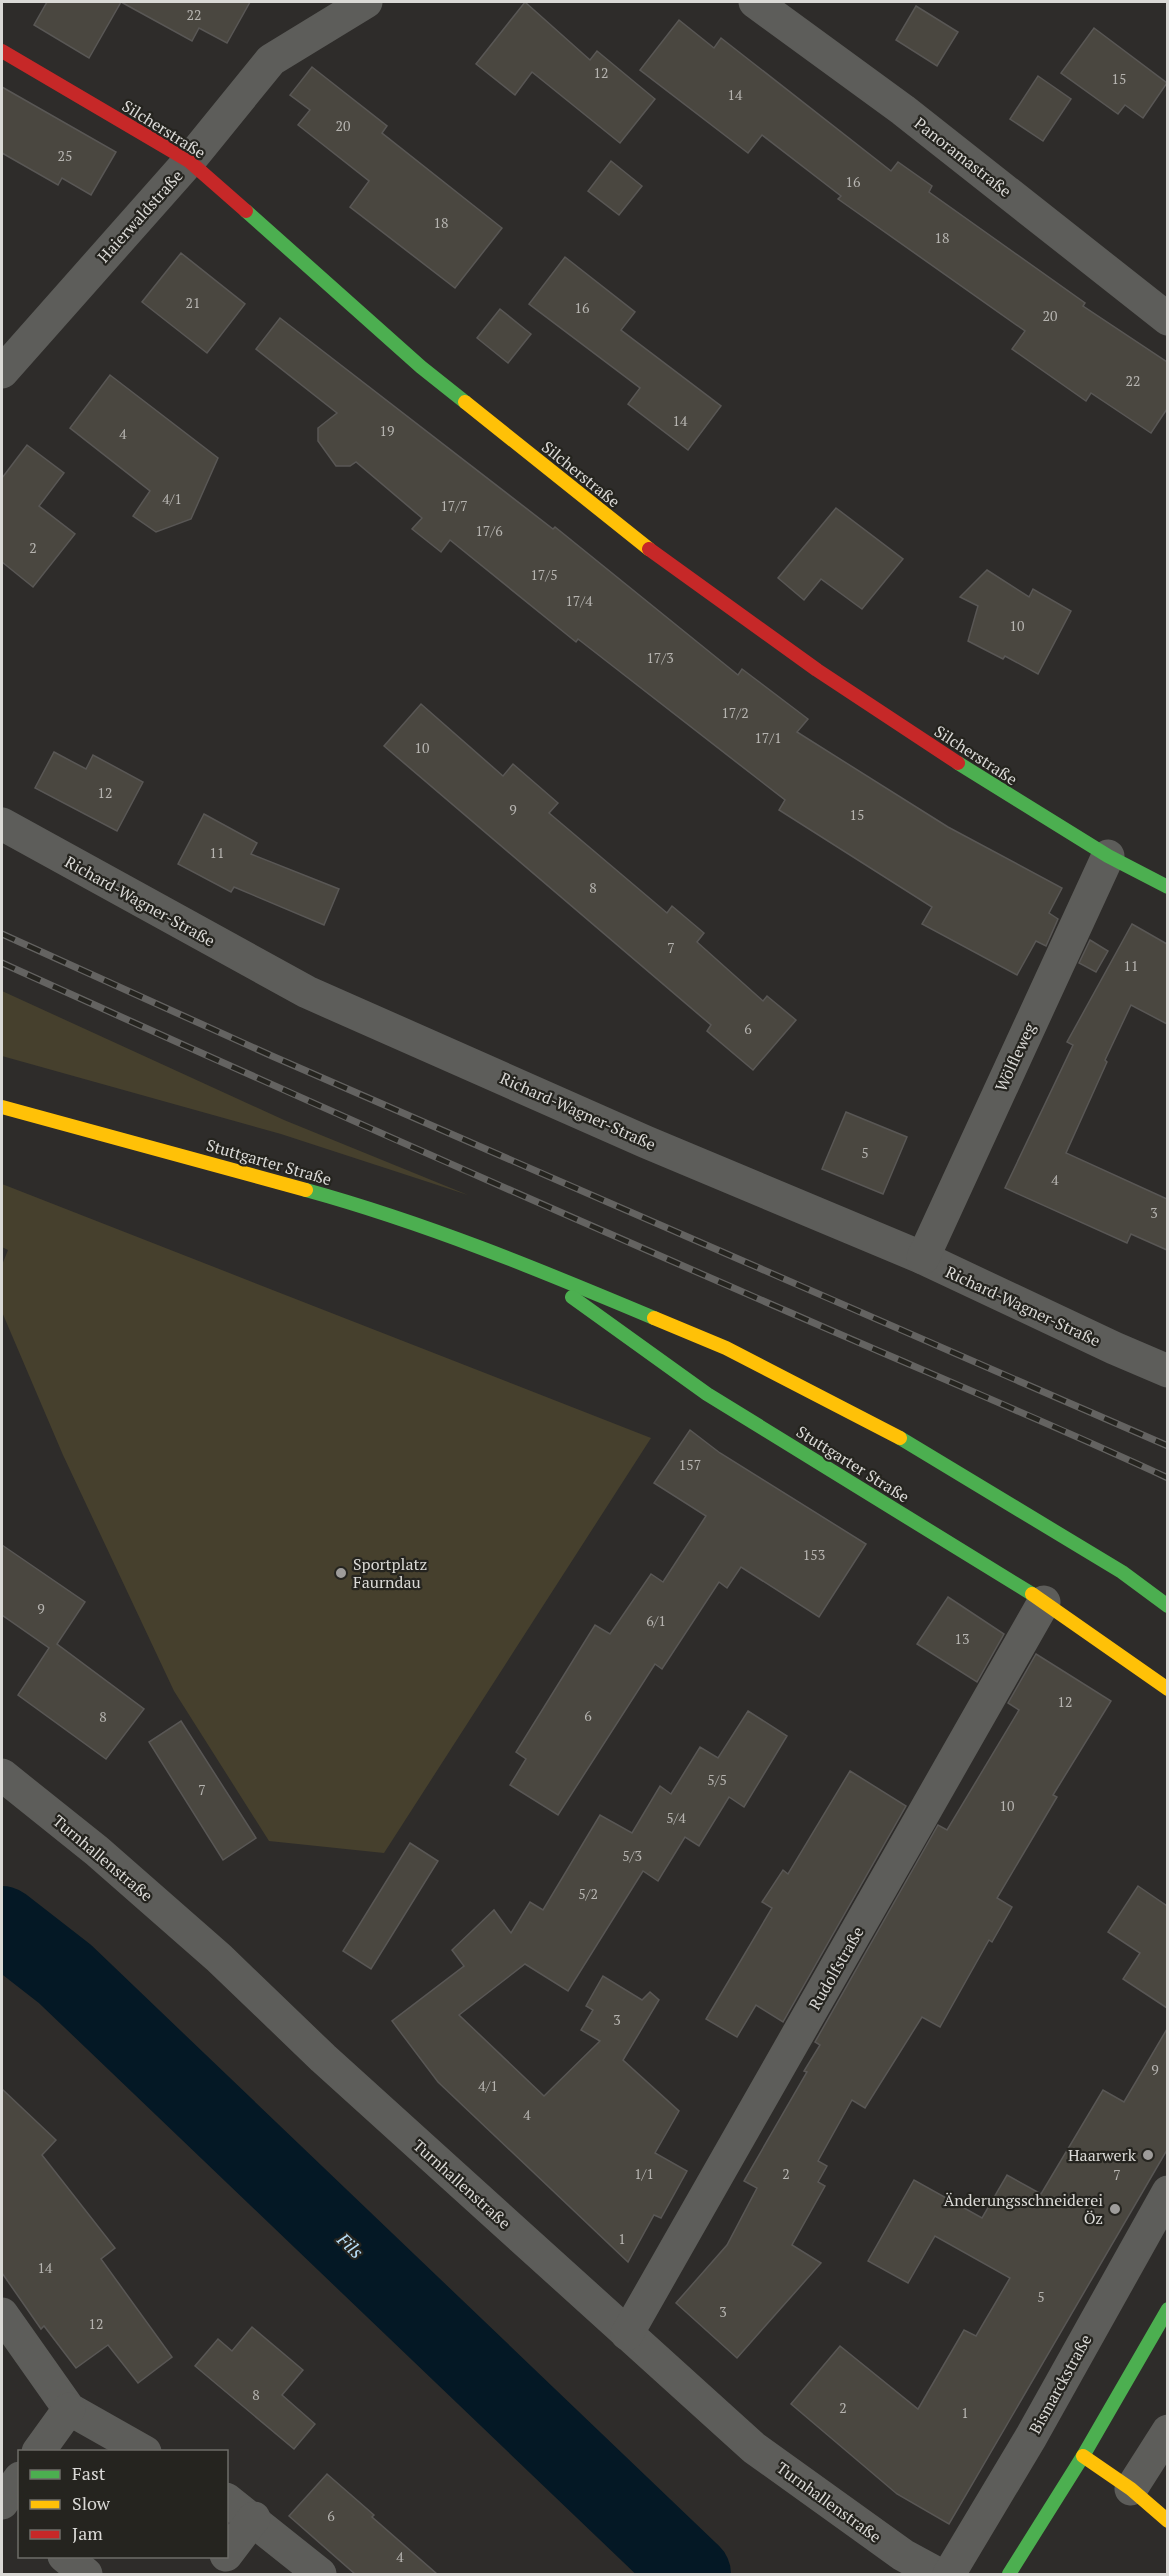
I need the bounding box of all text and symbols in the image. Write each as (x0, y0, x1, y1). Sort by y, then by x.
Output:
house number: 22 (187, 5, 201, 24)
house number: 12 (594, 63, 608, 82)
house number: 15 (1112, 69, 1126, 88)
house number: 14 (728, 85, 743, 104)
street label: Silcherstraße (118, 95, 210, 163)
street label: Panoramastraße (910, 112, 1016, 202)
house number: 20 (336, 116, 350, 135)
house number: 25 (58, 146, 72, 165)
street label: Haierwaldstraße (92, 165, 188, 267)
house number: 16 (846, 172, 861, 191)
house number: 18 (434, 213, 448, 232)
house number: 18 (935, 228, 949, 247)
house number: 21 (186, 293, 200, 312)
house number: 16 (575, 298, 590, 317)
house number: 20 (1043, 306, 1057, 325)
house number: 22 (1126, 371, 1140, 390)
house number: 14 (673, 411, 688, 430)
house number: 19 (380, 421, 394, 440)
house number: 4 (119, 424, 127, 443)
street label: Silcherstraße (537, 436, 625, 512)
house number: 4/1 (162, 489, 182, 508)
house number: 17/7 (440, 496, 468, 515)
house number: 17/6 (475, 521, 503, 540)
house number: 2 (29, 538, 37, 557)
house number: 17/5 (530, 565, 558, 584)
house number: 17/4 (565, 591, 593, 610)
house number: 10 (1010, 616, 1024, 635)
house number: 17/3 (646, 648, 674, 667)
house number: 17/2 (721, 703, 749, 722)
street label: Silcherstraße (930, 720, 1022, 790)
house number: 17/1 (754, 728, 782, 747)
house number: 10 (415, 738, 429, 757)
house number: 12 (98, 783, 112, 802)
house number: 9 (509, 800, 517, 819)
house number: 15 (850, 805, 864, 824)
house number: 11 (210, 843, 224, 862)
street label: Richard-Wagner-Straße (61, 851, 219, 951)
house number: 8 (589, 878, 597, 897)
house number: 7 (667, 938, 675, 957)
house number: 11 (1124, 956, 1138, 975)
house number: 6 (744, 1019, 752, 1038)
street label: Wölfleweg (990, 1019, 1041, 1095)
street label: Richard-Wagner-Straße (497, 1067, 659, 1155)
street label: Stuttgarter Straße (204, 1134, 334, 1190)
house number: 5 (861, 1143, 869, 1162)
house number: 4 (1051, 1170, 1059, 1189)
house number: 3 (1150, 1203, 1158, 1222)
street label: Richard-Wagner-Straße (942, 1260, 1104, 1352)
street label: Stuttgarter Straße (792, 1420, 914, 1508)
house number: 157 (679, 1455, 701, 1474)
house number: 153 (803, 1545, 825, 1564)
place label: Sportplatz Faurndau (353, 1553, 427, 1593)
marker: Sportplatz Faurndau (334, 1566, 348, 1580)
house number: 9 (37, 1599, 45, 1618)
house number: 6/1 (646, 1611, 666, 1630)
house number: 13 (955, 1629, 969, 1648)
house number: 12 (1058, 1692, 1072, 1711)
house number: 6 (584, 1706, 592, 1725)
house number: 8 (99, 1707, 107, 1726)
house number: 5/5 (707, 1770, 727, 1789)
house number: 7 (198, 1780, 206, 1799)
house number: 10 (1000, 1796, 1014, 1815)
house number: 5/4 (666, 1808, 686, 1827)
street label: Turnhallenstraße (48, 1810, 158, 1906)
house number: 5/3 (622, 1846, 642, 1865)
house number: 5/2 (578, 1884, 598, 1903)
street label: Rudolfstraße (803, 1922, 869, 2014)
house number: 3 (613, 2010, 621, 2029)
house number: 9 (1151, 2060, 1159, 2079)
house number: 4/1 (478, 2076, 498, 2095)
house number: 4 (523, 2105, 531, 2124)
street label: Turnhallenstraße (408, 2134, 516, 2234)
place label: Haarwerk (1068, 2144, 1137, 2166)
marker: Haarwerk (1141, 2148, 1155, 2162)
house number: 1/1 (634, 2164, 654, 2183)
house number: 2 (782, 2164, 790, 2183)
house number: 7 (1113, 2165, 1121, 2184)
place label: Änderungsschneiderei Öz (943, 2189, 1103, 2229)
marker: Änderungsschneiderei Öz (1108, 2202, 1122, 2216)
water label: Fils (332, 2227, 369, 2263)
house number: 1 (618, 2229, 626, 2248)
house number: 14 (38, 2258, 53, 2277)
house number: 5 (1037, 2287, 1045, 2306)
house number: 3 (719, 2302, 727, 2321)
house number: 12 (89, 2314, 103, 2333)
street label: Bismarckstraße (1024, 2330, 1096, 2438)
house number: 8 (252, 2385, 260, 2404)
house number: 2 (839, 2398, 847, 2417)
house number: 1 (961, 2403, 969, 2422)
legend (18, 2450, 228, 2558)
street label: Turnhallenstraße (772, 2457, 886, 2547)
text: Fast (72, 2461, 106, 2485)
text: Slow (72, 2491, 111, 2515)
house number: 6 (327, 2506, 335, 2525)
text: Jam (72, 2521, 103, 2545)
house number: 4 (396, 2547, 404, 2566)

